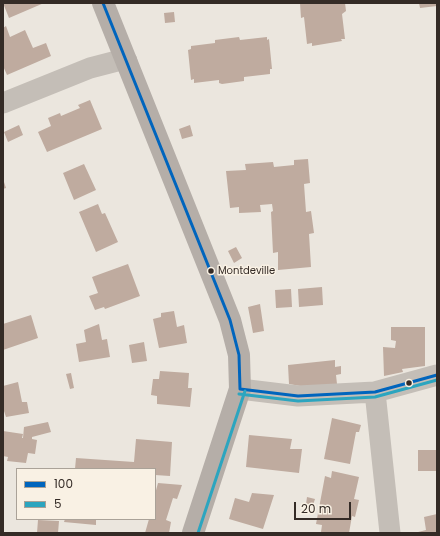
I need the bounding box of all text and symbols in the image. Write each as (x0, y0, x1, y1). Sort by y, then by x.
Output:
place label: Montdeville (218, 265, 275, 277)
marker: Montdeville (206, 266, 216, 276)
unlabelled marker (404, 378, 414, 388)
legend (16, 468, 156, 520)
text: 100 (54, 475, 73, 492)
scale bar (296, 494, 353, 520)
text: 5 (54, 495, 62, 512)
text: 20 m (301, 500, 331, 517)

